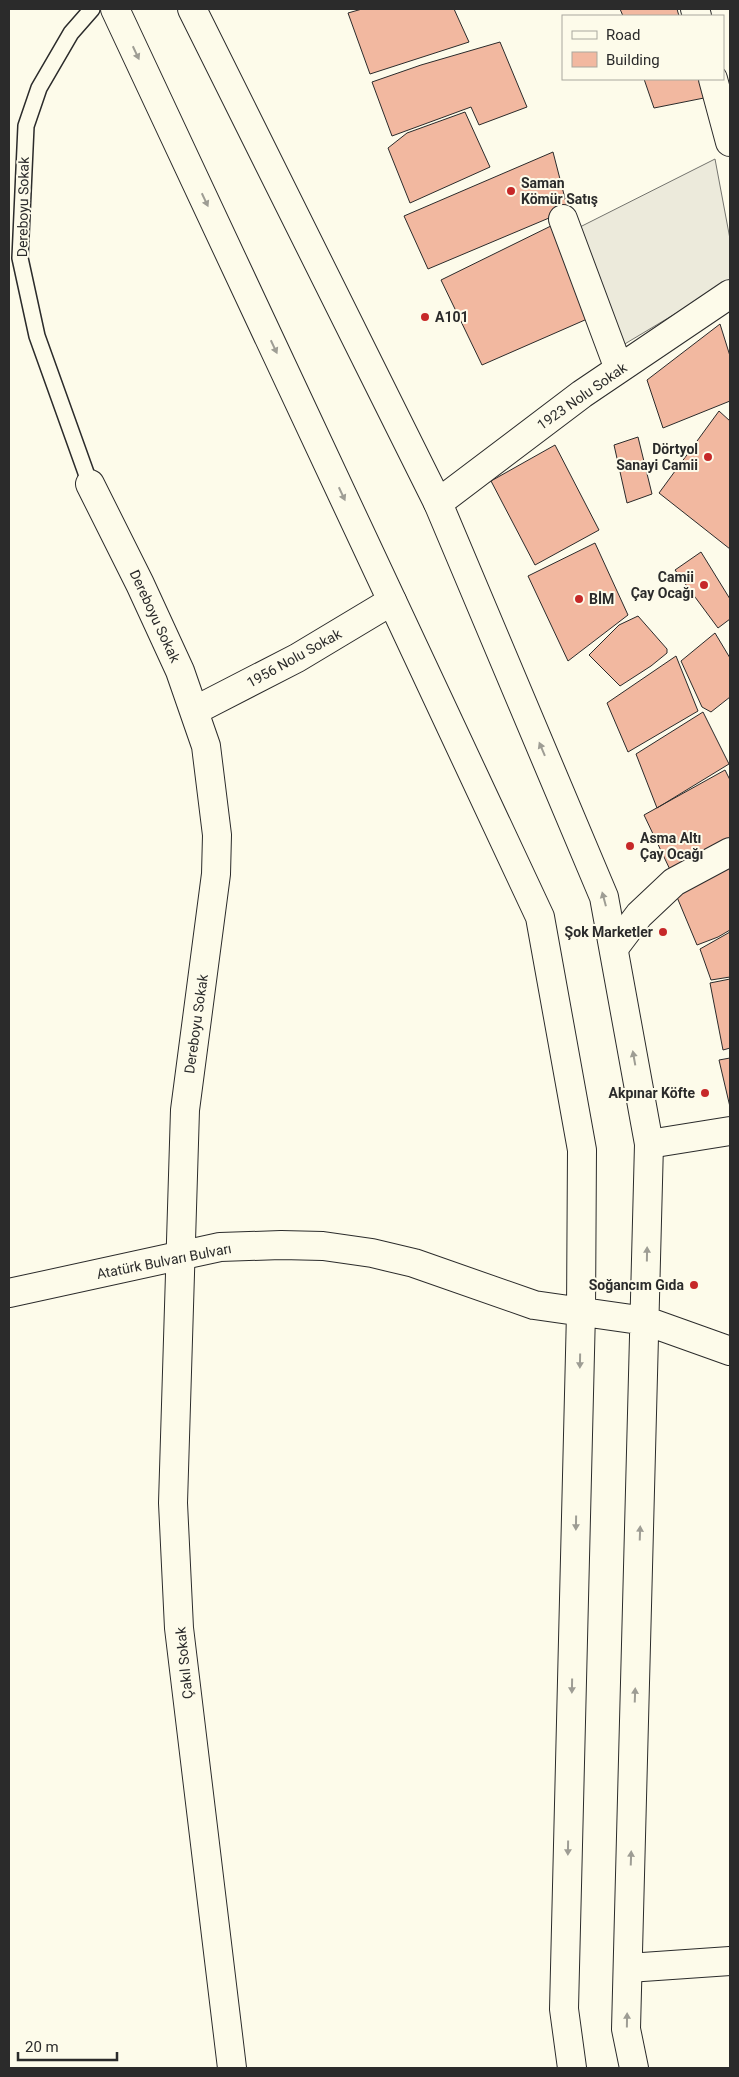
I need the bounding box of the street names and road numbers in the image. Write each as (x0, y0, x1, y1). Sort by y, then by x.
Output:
street label: Dereboyu Sokak (14, 156, 32, 257)
street label: 1923 Nolu Sokak (534, 359, 631, 433)
street label: Dereboyu Sokak (127, 567, 184, 666)
street label: 1956 Nolu Sokak (244, 625, 345, 691)
street label: Dereboyu Sokak (181, 972, 211, 1075)
street label: Atatürk Bulvarı Bulvarı (95, 1240, 233, 1282)
street label: Çakıl Sokak (172, 1625, 196, 1700)

